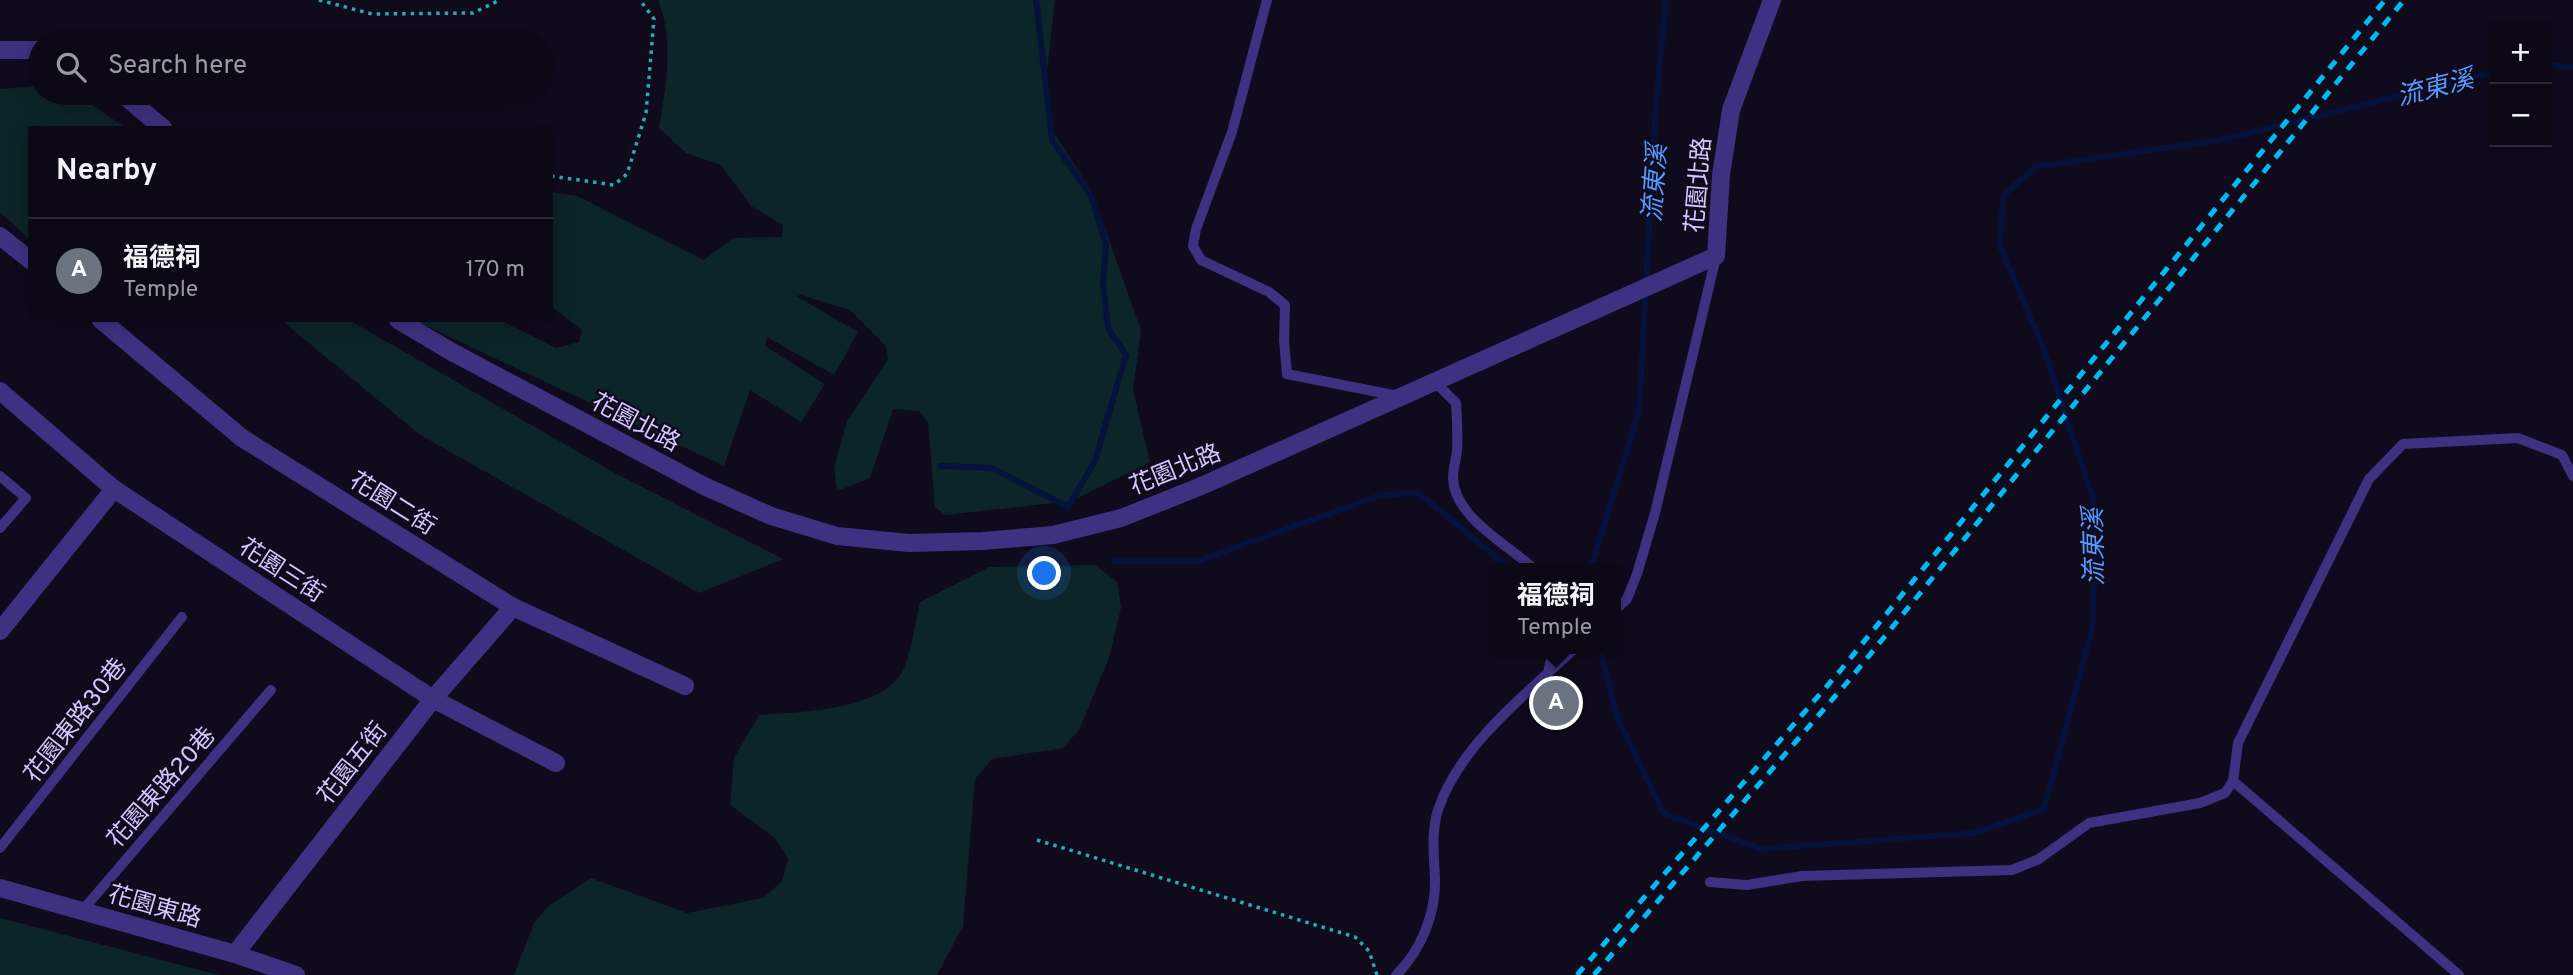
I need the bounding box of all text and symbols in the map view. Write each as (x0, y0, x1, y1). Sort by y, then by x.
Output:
map controls (2489, 21, 2552, 147)
button: + (2489, 21, 2552, 84)
search box (28, 28, 553, 105)
icon: search (52, 48, 90, 86)
text: Search here (108, 50, 247, 83)
water label: 流東溪 (2394, 63, 2481, 115)
button: − (2489, 84, 2552, 147)
street label: 花園北路 (1681, 136, 1719, 234)
water label: 流東溪 (1637, 139, 1676, 223)
text: Nearby (56, 153, 157, 190)
text: 福德祠 (123, 243, 201, 276)
text: A (71, 256, 87, 285)
text: 170 m (466, 256, 525, 285)
text: Temple (123, 276, 198, 305)
street label: 花園北路 (586, 388, 684, 460)
street label: 花園北路 (1126, 439, 1226, 503)
street label: 花園二街 (343, 467, 441, 543)
water label: 流東溪 (2078, 504, 2113, 586)
street label: 花園三街 (232, 533, 329, 610)
your location (1027, 556, 1061, 590)
popup (1491, 563, 1621, 654)
text: 福德祠 (1517, 581, 1595, 614)
text: Temple (1517, 614, 1592, 643)
street label: 花園東路30巷 (19, 653, 134, 789)
pin: A (1533, 677, 1579, 729)
street label: 花園五街 (312, 717, 395, 811)
street label: 花園東路20巷 (102, 722, 223, 855)
street label: 花園東路 (104, 880, 205, 936)

